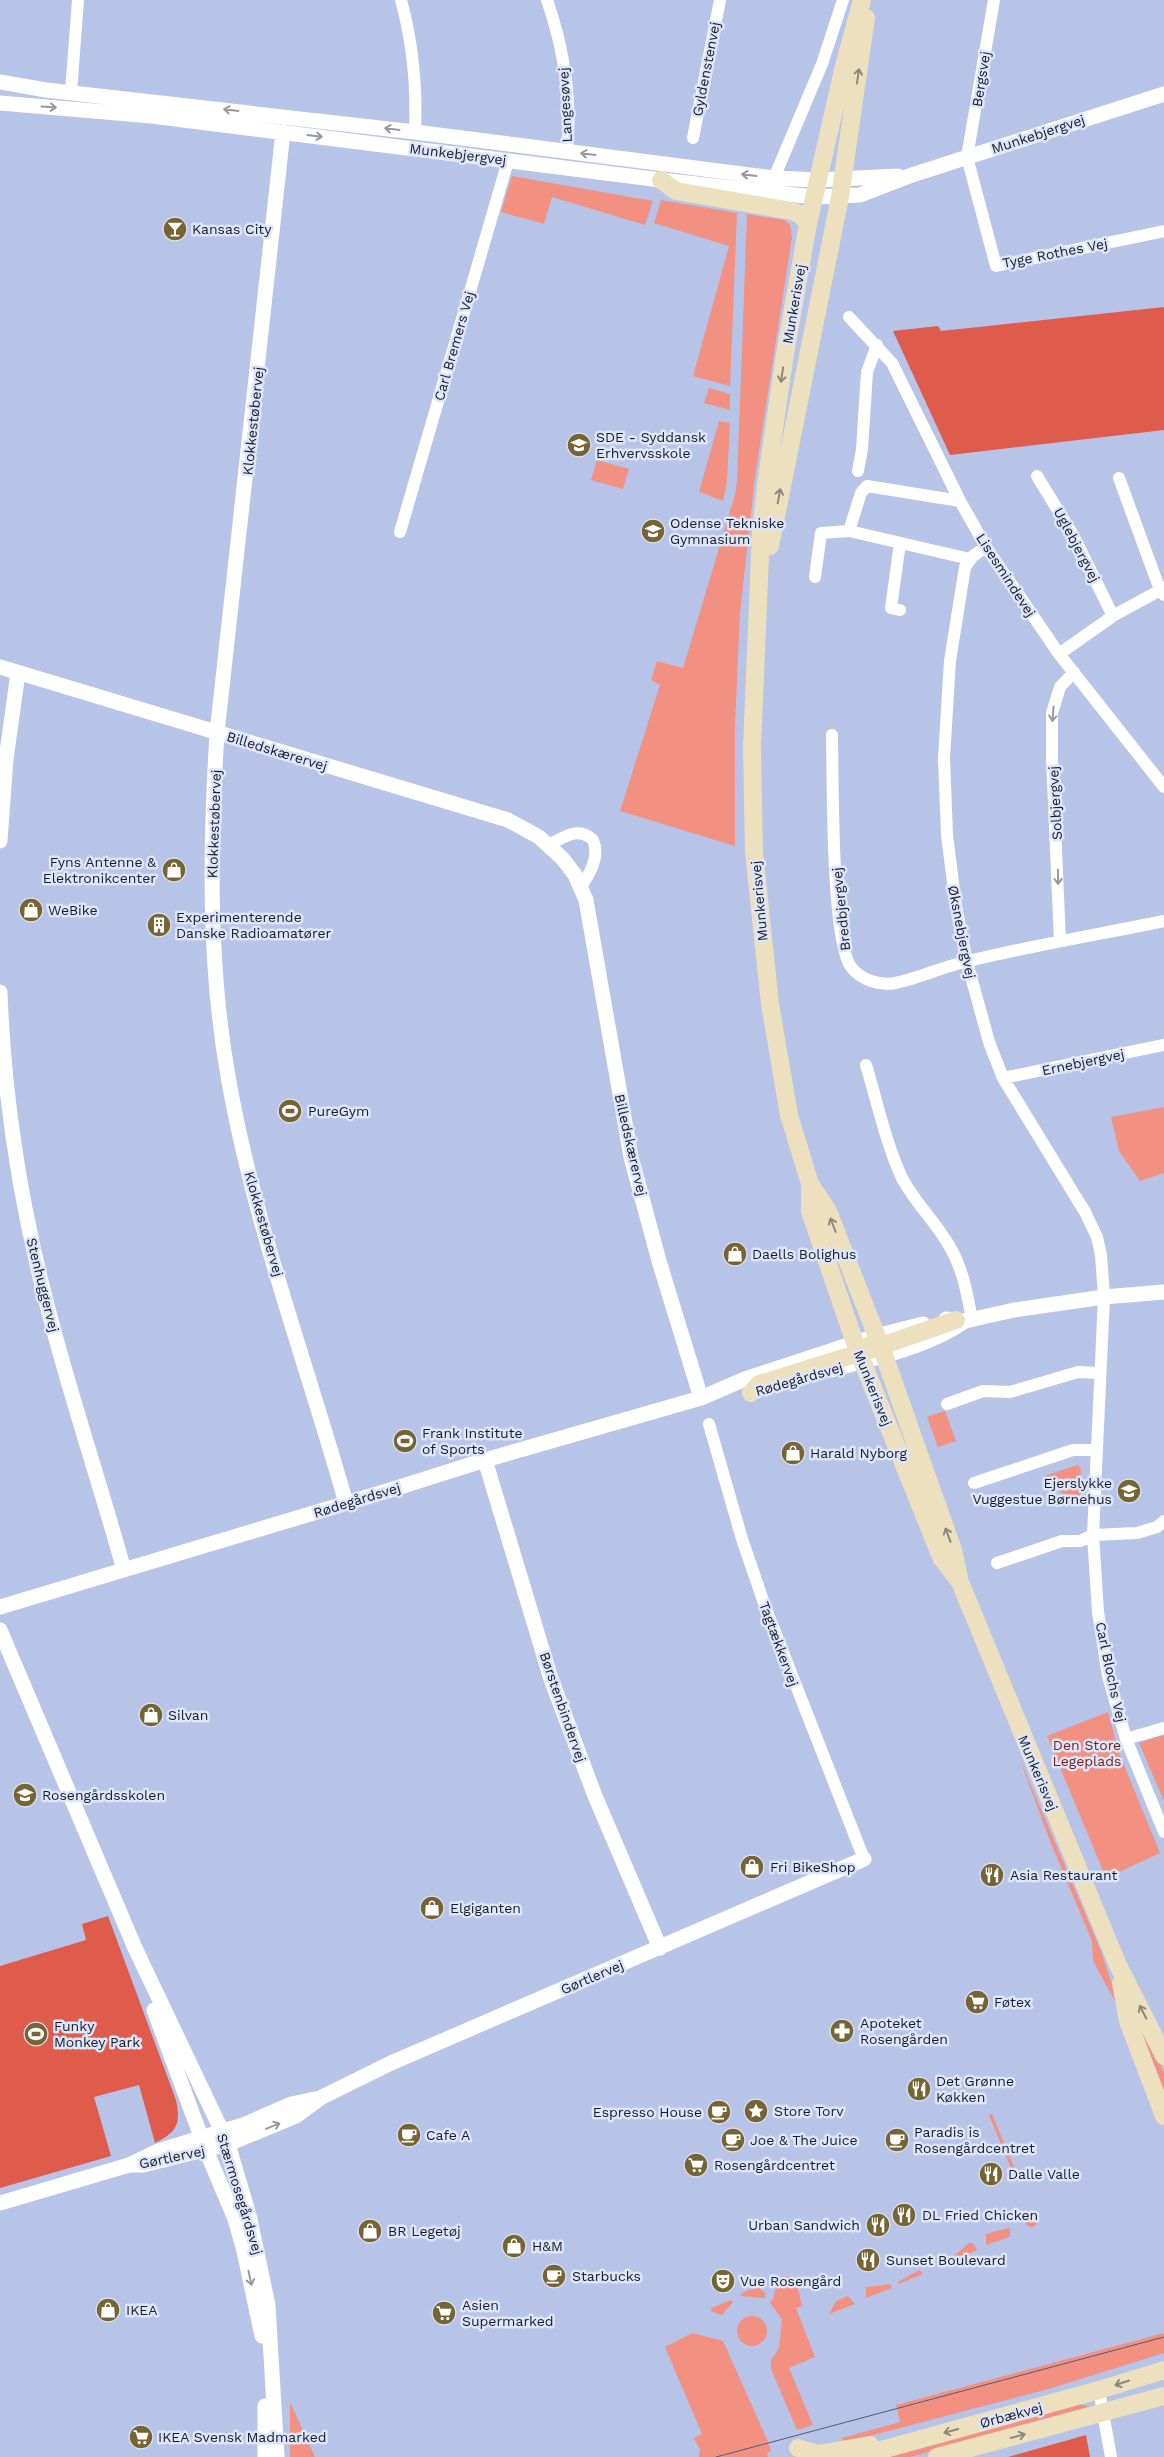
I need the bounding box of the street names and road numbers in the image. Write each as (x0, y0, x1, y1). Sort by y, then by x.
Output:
street label: Gyldenstenvej (689, 20, 723, 118)
street label: Bergsvej (969, 50, 993, 108)
street label: Langesøvej (555, 67, 575, 143)
street label: Munkebjergvej (989, 111, 1087, 157)
street label: Munkebjergvej (409, 140, 507, 168)
street label: Tyge Rothes Vej (1001, 235, 1109, 271)
street label: Munkerisvej (779, 263, 809, 345)
street label: Carl Bremers Vej (431, 289, 477, 403)
street label: Klokkestøbervej (239, 366, 267, 476)
street label: Uglebjergvej (1051, 505, 1103, 585)
street label: Lisesmindevej (973, 530, 1039, 620)
street label: Billedskærervej (225, 728, 329, 774)
street label: Solbjergvej (1045, 766, 1065, 840)
street label: Klokkestøbervej (204, 769, 224, 879)
street label: Munkerisvej (748, 860, 770, 942)
street label: Bredbjergvej (829, 866, 853, 952)
street label: Øksnebjergvej (945, 884, 979, 980)
street label: Ernebjergvej (1040, 1045, 1126, 1079)
street label: Billedskærervej (611, 1092, 651, 1198)
street label: Klokkestøbervej (241, 1169, 287, 1279)
street label: Stenhuggervej (24, 1236, 62, 1334)
street label: Munkerisvej (850, 1348, 896, 1428)
street label: Rødegårdsvej (753, 1359, 845, 1399)
street label: Rødegårdsvej (312, 1479, 402, 1521)
street label: Tagtækkervej (756, 1599, 802, 1689)
street label: Carl Blochs Vej (1093, 1620, 1129, 1724)
street label: Børstenbindervej (537, 1650, 589, 1764)
street label: Munkerisvej (1015, 1733, 1061, 1813)
street label: Gørtlervej (558, 1957, 626, 1997)
street label: Stærmosegårdsvej (214, 2131, 266, 2257)
street label: Gørtlervej (138, 2142, 206, 2172)
street label: Ørbækvej (978, 2399, 1044, 2431)

